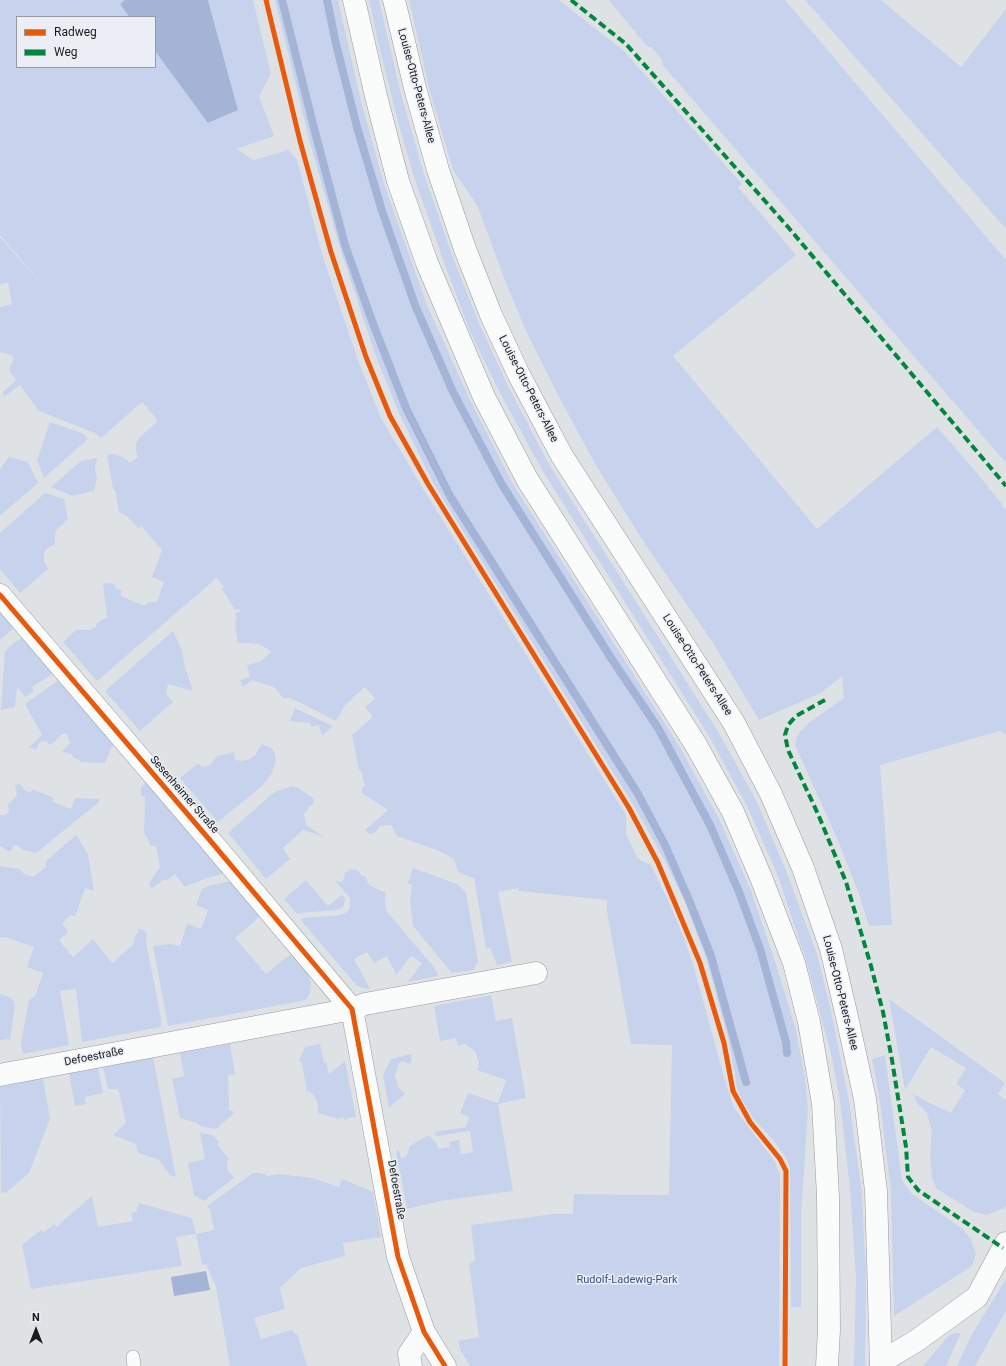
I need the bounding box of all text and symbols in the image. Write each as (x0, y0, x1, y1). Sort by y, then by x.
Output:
legend (16, 16, 156, 68)
text: Radweg (54, 25, 97, 39)
street label: Louise-Otto-Peters-Allee (394, 27, 438, 145)
text: Weg (54, 45, 78, 59)
street label: Louise-Otto-Peters-Allee (495, 333, 561, 445)
street label: Louise-Otto-Peters-Allee (659, 612, 735, 718)
street label: Sesenheimer Straße (147, 754, 221, 836)
street label: Louise-Otto-Peters-Allee (819, 934, 861, 1052)
street label: Defoestraße (63, 1045, 125, 1069)
street label: Defoestraße (384, 1159, 408, 1221)
park label: Rudolf-Ladewig-Park (576, 1273, 678, 1287)
north arrow (16, 1310, 56, 1350)
text: N (32, 1311, 40, 1324)

